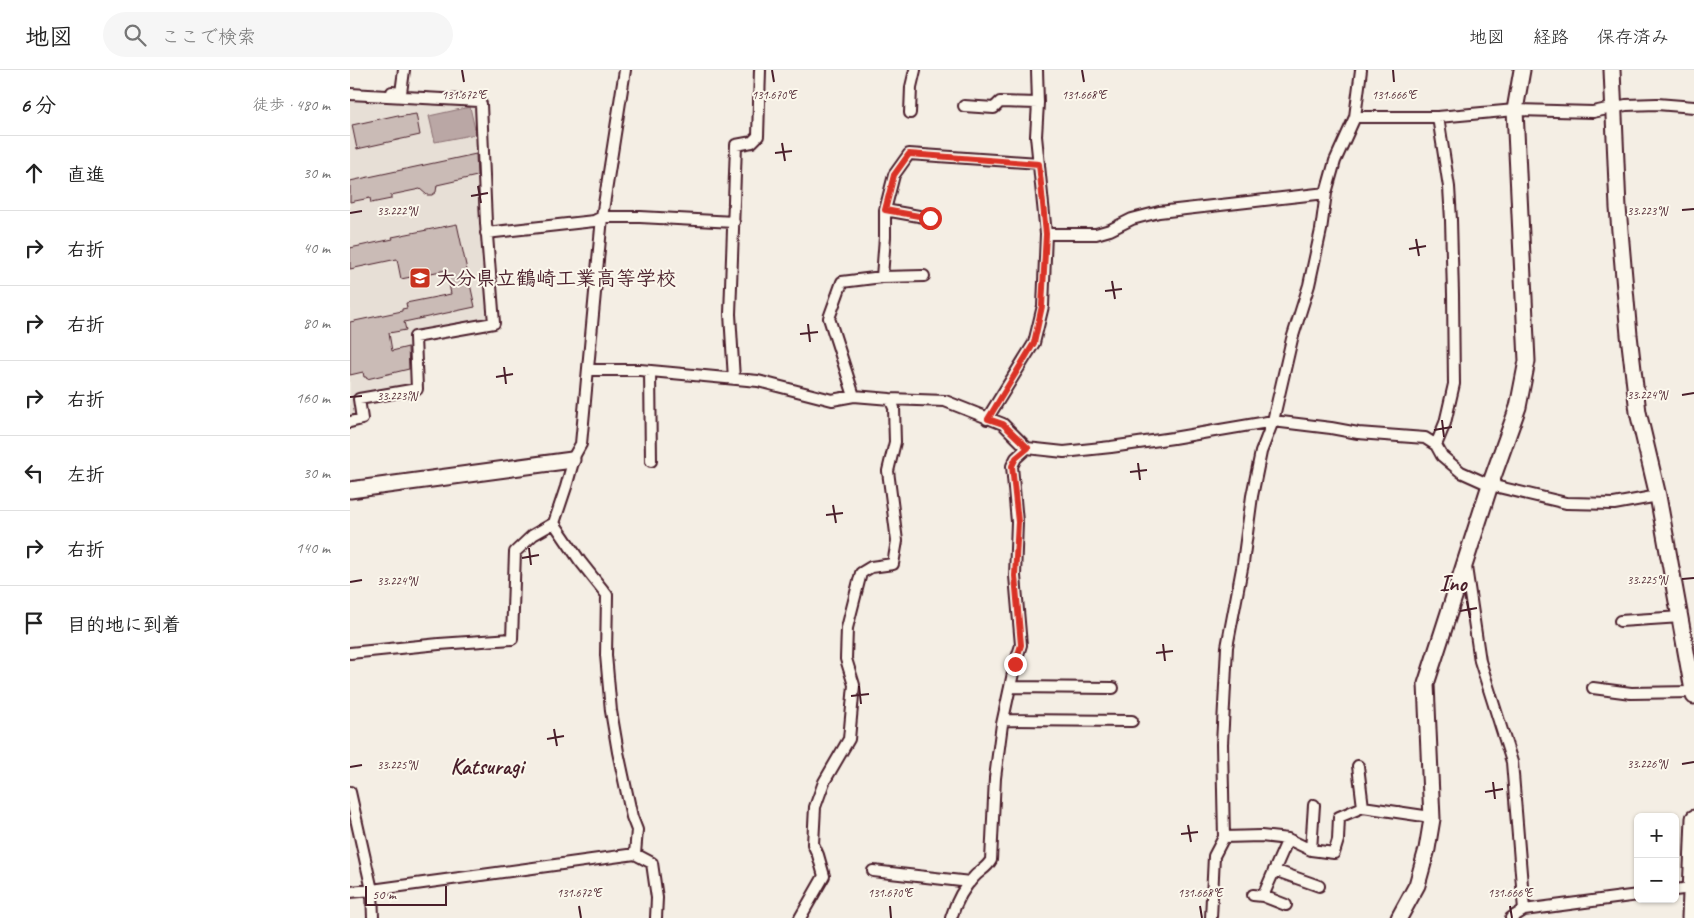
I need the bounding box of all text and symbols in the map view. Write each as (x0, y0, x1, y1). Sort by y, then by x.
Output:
search box (103, 12, 453, 57)
icon: search (121, 21, 149, 49)
text: 地図 (25, 22, 73, 52)
text: ここで検索 (161, 25, 256, 49)
text: 地図 (1469, 26, 1505, 48)
text: 経路 (1533, 26, 1569, 48)
text: 保存済み (1597, 26, 1669, 48)
text: 131.672°E (442, 87, 488, 103)
text: 131.670°E (752, 87, 798, 103)
text: 131.668°E (1062, 87, 1108, 103)
text: 131.666°E (1372, 87, 1418, 103)
text: 6 分 (20, 92, 56, 118)
text: 徒歩 · 480 m (253, 95, 330, 115)
icon: ahead (20, 159, 48, 187)
text: 直進 (67, 163, 105, 187)
text: 30 m (303, 163, 330, 183)
text: 33.222°N (377, 203, 419, 219)
text: 33.223°N (1627, 203, 1669, 219)
route start (919, 207, 942, 230)
icon: right (20, 234, 48, 262)
text: 右折 (67, 238, 105, 262)
text: 40 m (303, 238, 330, 258)
school or university icon: 大分県立鶴崎工業高等学校 (408, 266, 432, 290)
place label: 大分県立鶴崎工業高等学校 (436, 266, 676, 291)
icon: right (20, 309, 48, 337)
text: 右折 (67, 313, 105, 337)
text: 80 m (303, 313, 330, 333)
icon: right (20, 384, 48, 412)
text: 33.224°N (1627, 387, 1669, 403)
text: 右折 (67, 388, 105, 412)
text: 160 m (296, 388, 330, 408)
text: 33.223°N (377, 388, 419, 404)
icon: left (20, 459, 48, 487)
text: 左折 (67, 463, 105, 487)
text: 30 m (303, 463, 330, 483)
icon: right (20, 534, 48, 562)
text: 右折 (67, 538, 105, 562)
text: 140 m (296, 538, 330, 558)
district label: Ino (1440, 570, 1468, 598)
text: 33.225°N (1627, 572, 1669, 588)
text: 33.224°N (377, 573, 419, 589)
icon: arrive (20, 609, 48, 637)
text: 目的地に到着 (67, 613, 181, 637)
route end (1004, 653, 1027, 676)
district label: Katsuragi (451, 753, 526, 781)
text: 33.226°N (1627, 756, 1669, 772)
text: 33.225°N (377, 757, 419, 773)
map controls (1634, 813, 1679, 903)
button: + (1634, 813, 1679, 858)
button: − (1634, 858, 1679, 903)
scale bar (365, 883, 448, 906)
text: 131.672°E (557, 885, 603, 901)
text: 131.670°E (868, 885, 914, 901)
text: 131.668°E (1178, 885, 1224, 901)
text: 131.666°E (1488, 885, 1534, 901)
text: 50 m (372, 886, 396, 903)

